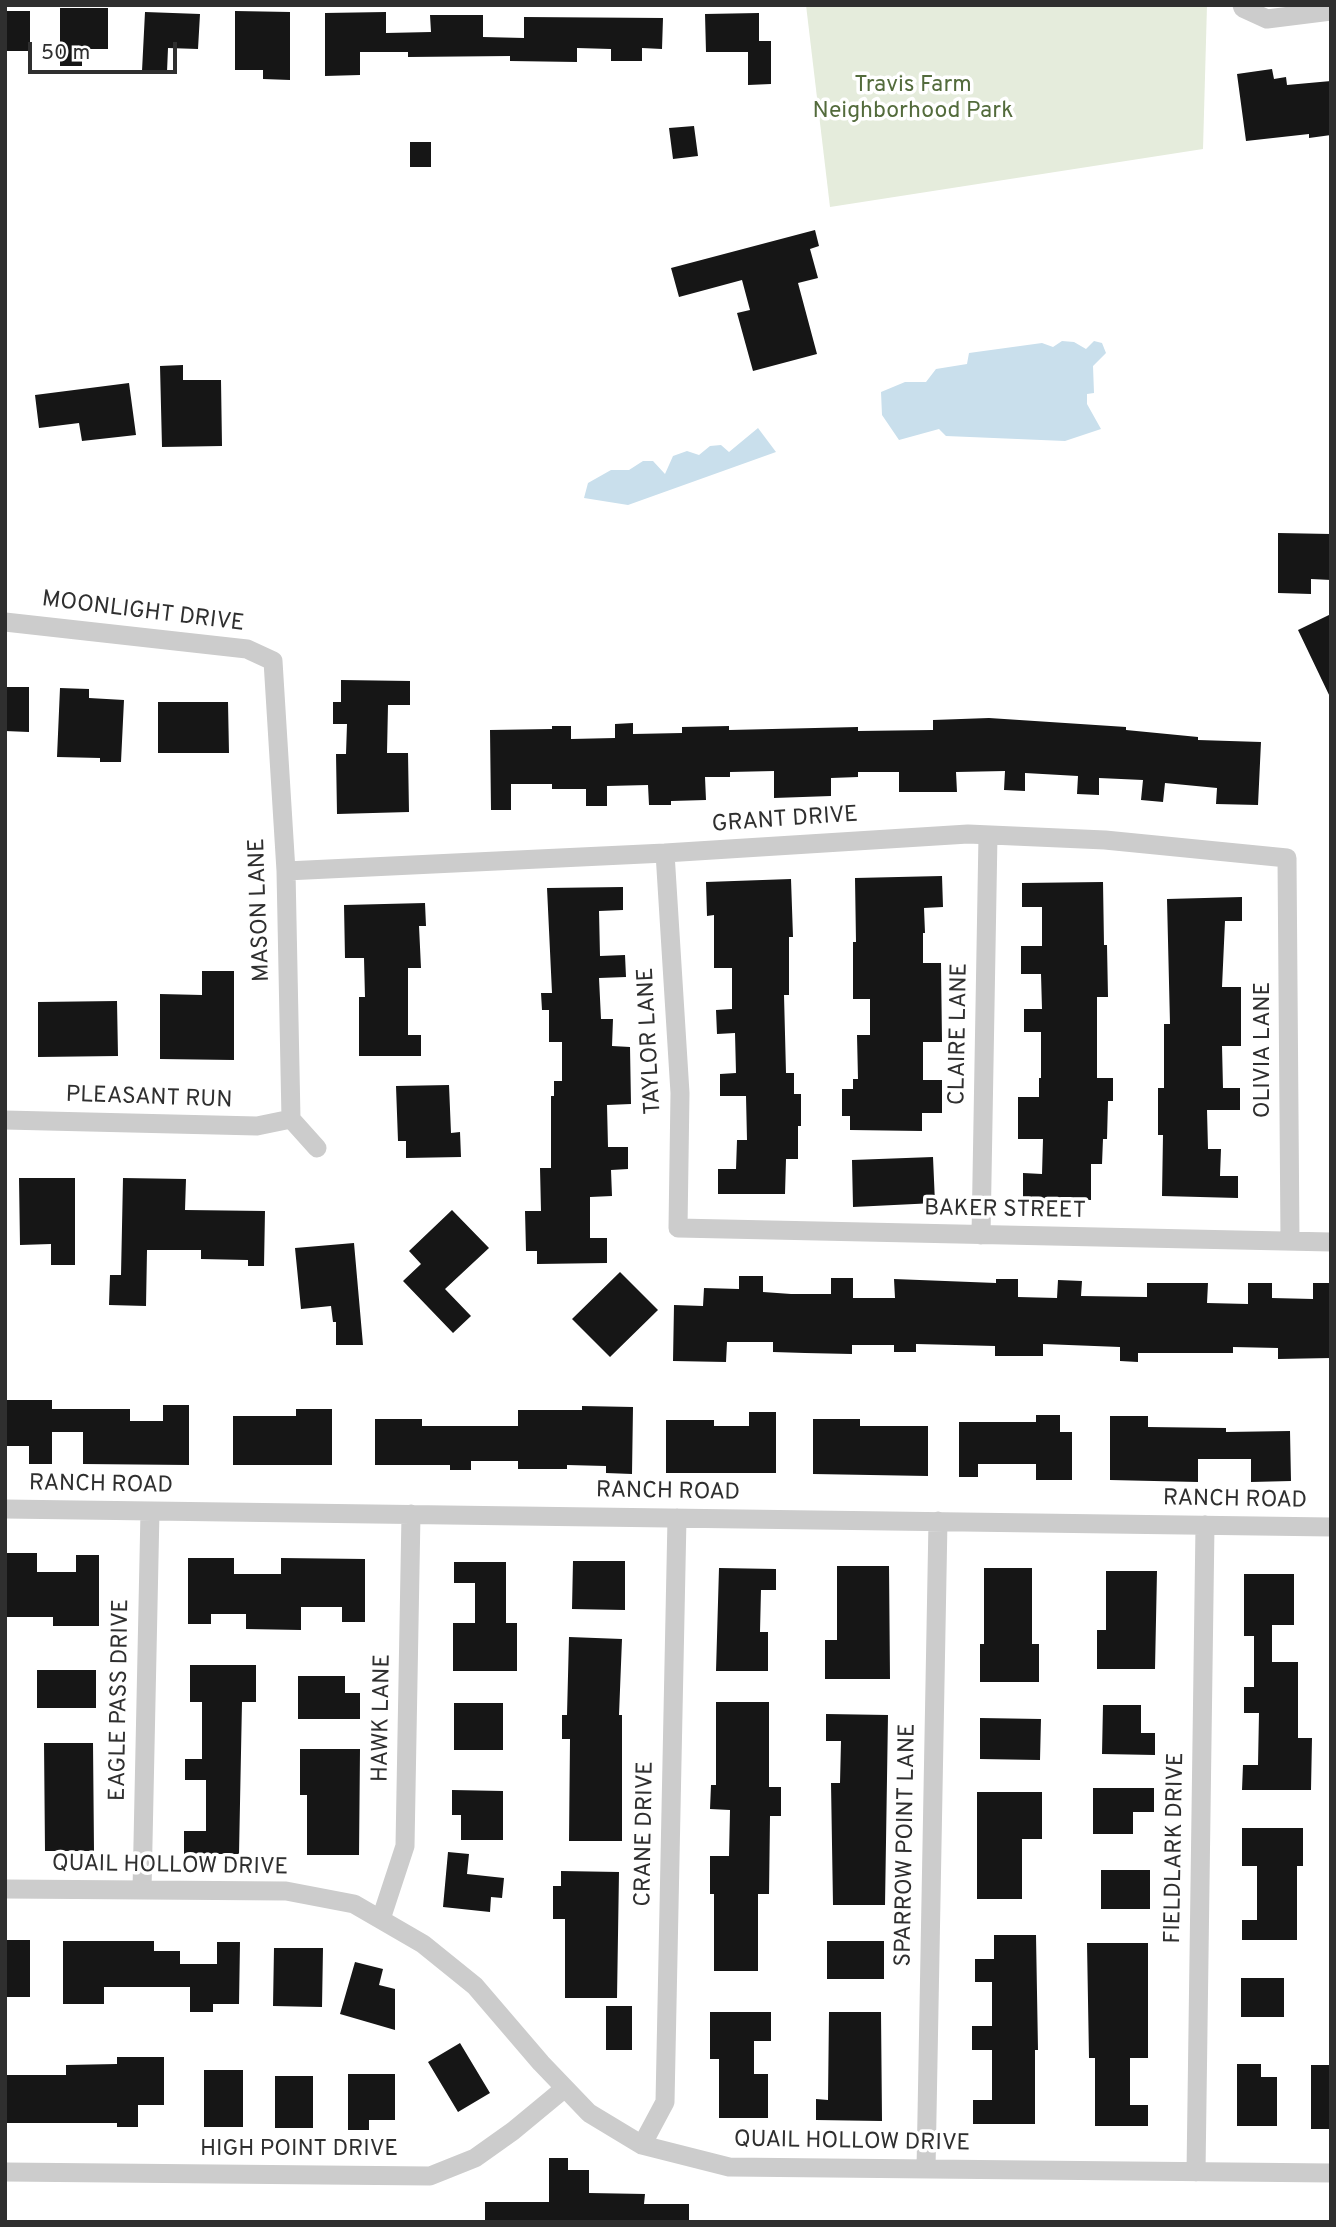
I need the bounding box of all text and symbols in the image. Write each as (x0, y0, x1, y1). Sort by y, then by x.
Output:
scale bar (32, 28, 180, 72)
text: 50 m (41, 40, 90, 67)
park label: Travis Farm Neighborhood Park (813, 72, 1013, 126)
street label: MOONLIGHT DRIVE (40, 587, 246, 639)
street label: GRANT DRIVE (711, 802, 859, 840)
street label: MASON LANE (245, 838, 277, 982)
street label: CLAIRE LANE (945, 963, 975, 1105)
street label: TAYLOR LANE (633, 967, 669, 1115)
street label: OLIVIA LANE (1250, 982, 1278, 1118)
street label: PLEASANT RUN (65, 1082, 233, 1116)
street label: BAKER STREET (924, 1196, 1086, 1226)
street label: RANCH ROAD (29, 1471, 173, 1501)
street label: RANCH ROAD (596, 1478, 740, 1508)
street label: RANCH ROAD (1163, 1486, 1307, 1516)
street label: EAGLE PASS DRIVE (105, 1599, 137, 1801)
street label: HAWK LANE (368, 1654, 398, 1782)
street label: SPARROW POINT LANE (891, 1723, 923, 1967)
street label: FIELDLARK DRIVE (1161, 1752, 1191, 1944)
street label: CRANE DRIVE (631, 1761, 661, 1907)
street label: QUAIL HOLLOW DRIVE (52, 1851, 288, 1883)
street label: QUAIL HOLLOW DRIVE (734, 2127, 970, 2159)
street label: HIGH POINT DRIVE (200, 2136, 398, 2164)

